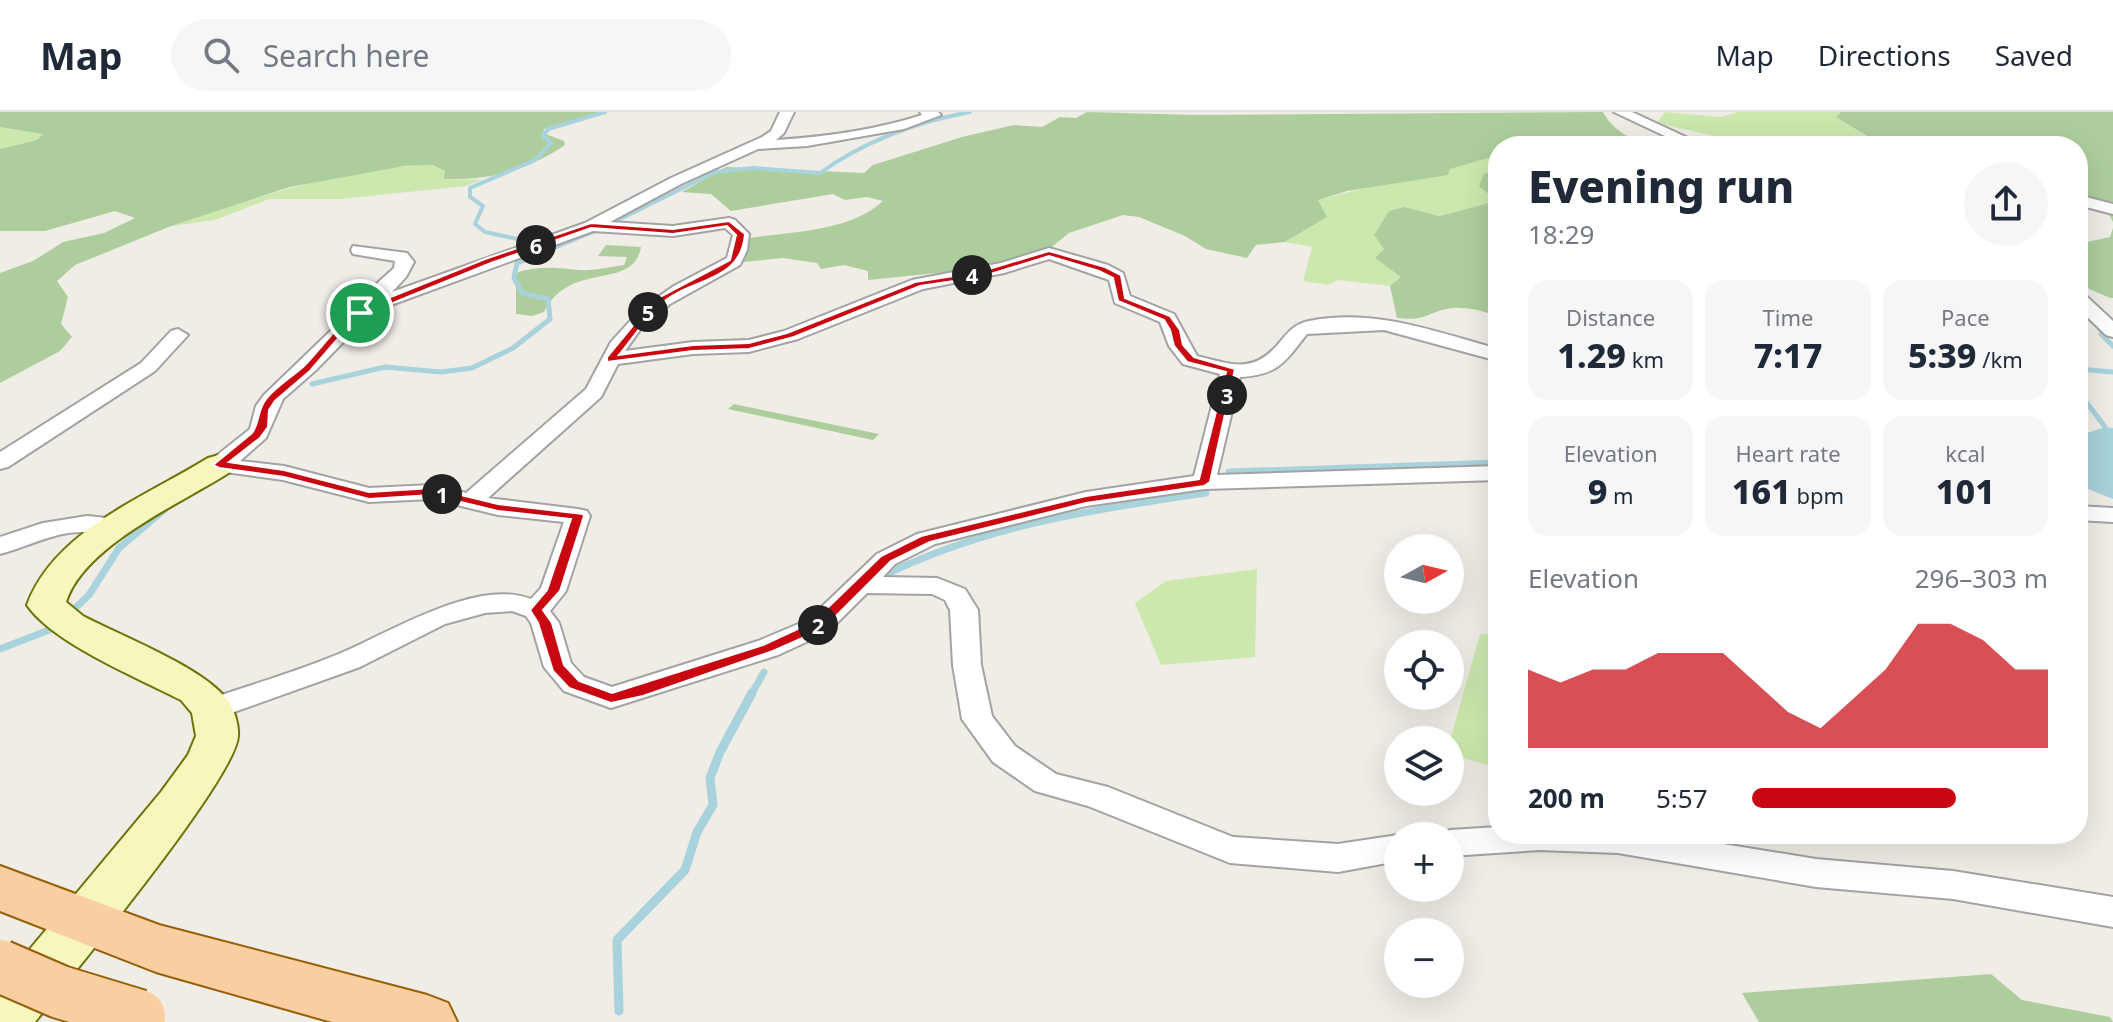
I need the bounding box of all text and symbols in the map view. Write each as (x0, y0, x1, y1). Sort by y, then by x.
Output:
search box (171, 19, 731, 91)
text: Map (40, 29, 123, 81)
icon: search (199, 33, 243, 77)
text: Search here (263, 35, 430, 76)
text: Map (1715, 36, 1774, 74)
text: Directions (1818, 36, 1951, 74)
text: Saved (1995, 36, 2073, 74)
text: Evening run (1528, 156, 1794, 216)
button: share (1964, 162, 2048, 246)
text: 18:29 (1528, 216, 1594, 252)
pin: 6 (516, 225, 556, 265)
text: 6 (530, 230, 542, 260)
pin: 4 (952, 255, 992, 295)
text: 4 (966, 260, 978, 290)
pin (326, 279, 394, 347)
icon: arrive (338, 291, 382, 335)
pin: 5 (628, 292, 668, 332)
text: 5 (642, 297, 654, 327)
text: Distance (1566, 302, 1655, 332)
text: Time (1763, 302, 1813, 332)
text: Pace (1941, 302, 1990, 332)
text: 1.29 (1557, 332, 1626, 378)
text: 7:17 (1754, 332, 1822, 378)
text: 5:39 (1908, 332, 1977, 378)
text: km (1626, 344, 1664, 374)
text: /km (1977, 344, 2023, 374)
pin: 3 (1207, 375, 1247, 415)
text: 3 (1221, 380, 1233, 410)
text: Elevation (1564, 438, 1658, 468)
text: Heart rate (1735, 438, 1841, 468)
text: kcal (1945, 438, 1985, 468)
text: 9 (1588, 468, 1607, 514)
text: 161 (1732, 468, 1791, 514)
text: 101 (1936, 468, 1995, 514)
pin: 1 (422, 474, 462, 514)
text: 1 (436, 479, 448, 509)
text: m (1607, 480, 1634, 510)
text: bpm (1791, 480, 1844, 510)
north arrow (1384, 534, 1464, 614)
map controls (1384, 534, 1464, 998)
text: Elevation (1528, 560, 1639, 596)
text: 296–303 m (1915, 560, 2048, 596)
pin: 2 (798, 605, 838, 645)
text: 2 (812, 610, 824, 640)
button: locate (1384, 630, 1464, 710)
button: layers (1384, 726, 1464, 806)
text: 200 m (1528, 780, 1605, 816)
text: 5:57 (1656, 780, 1708, 816)
button: + (1384, 822, 1464, 902)
button: − (1384, 918, 1464, 998)

